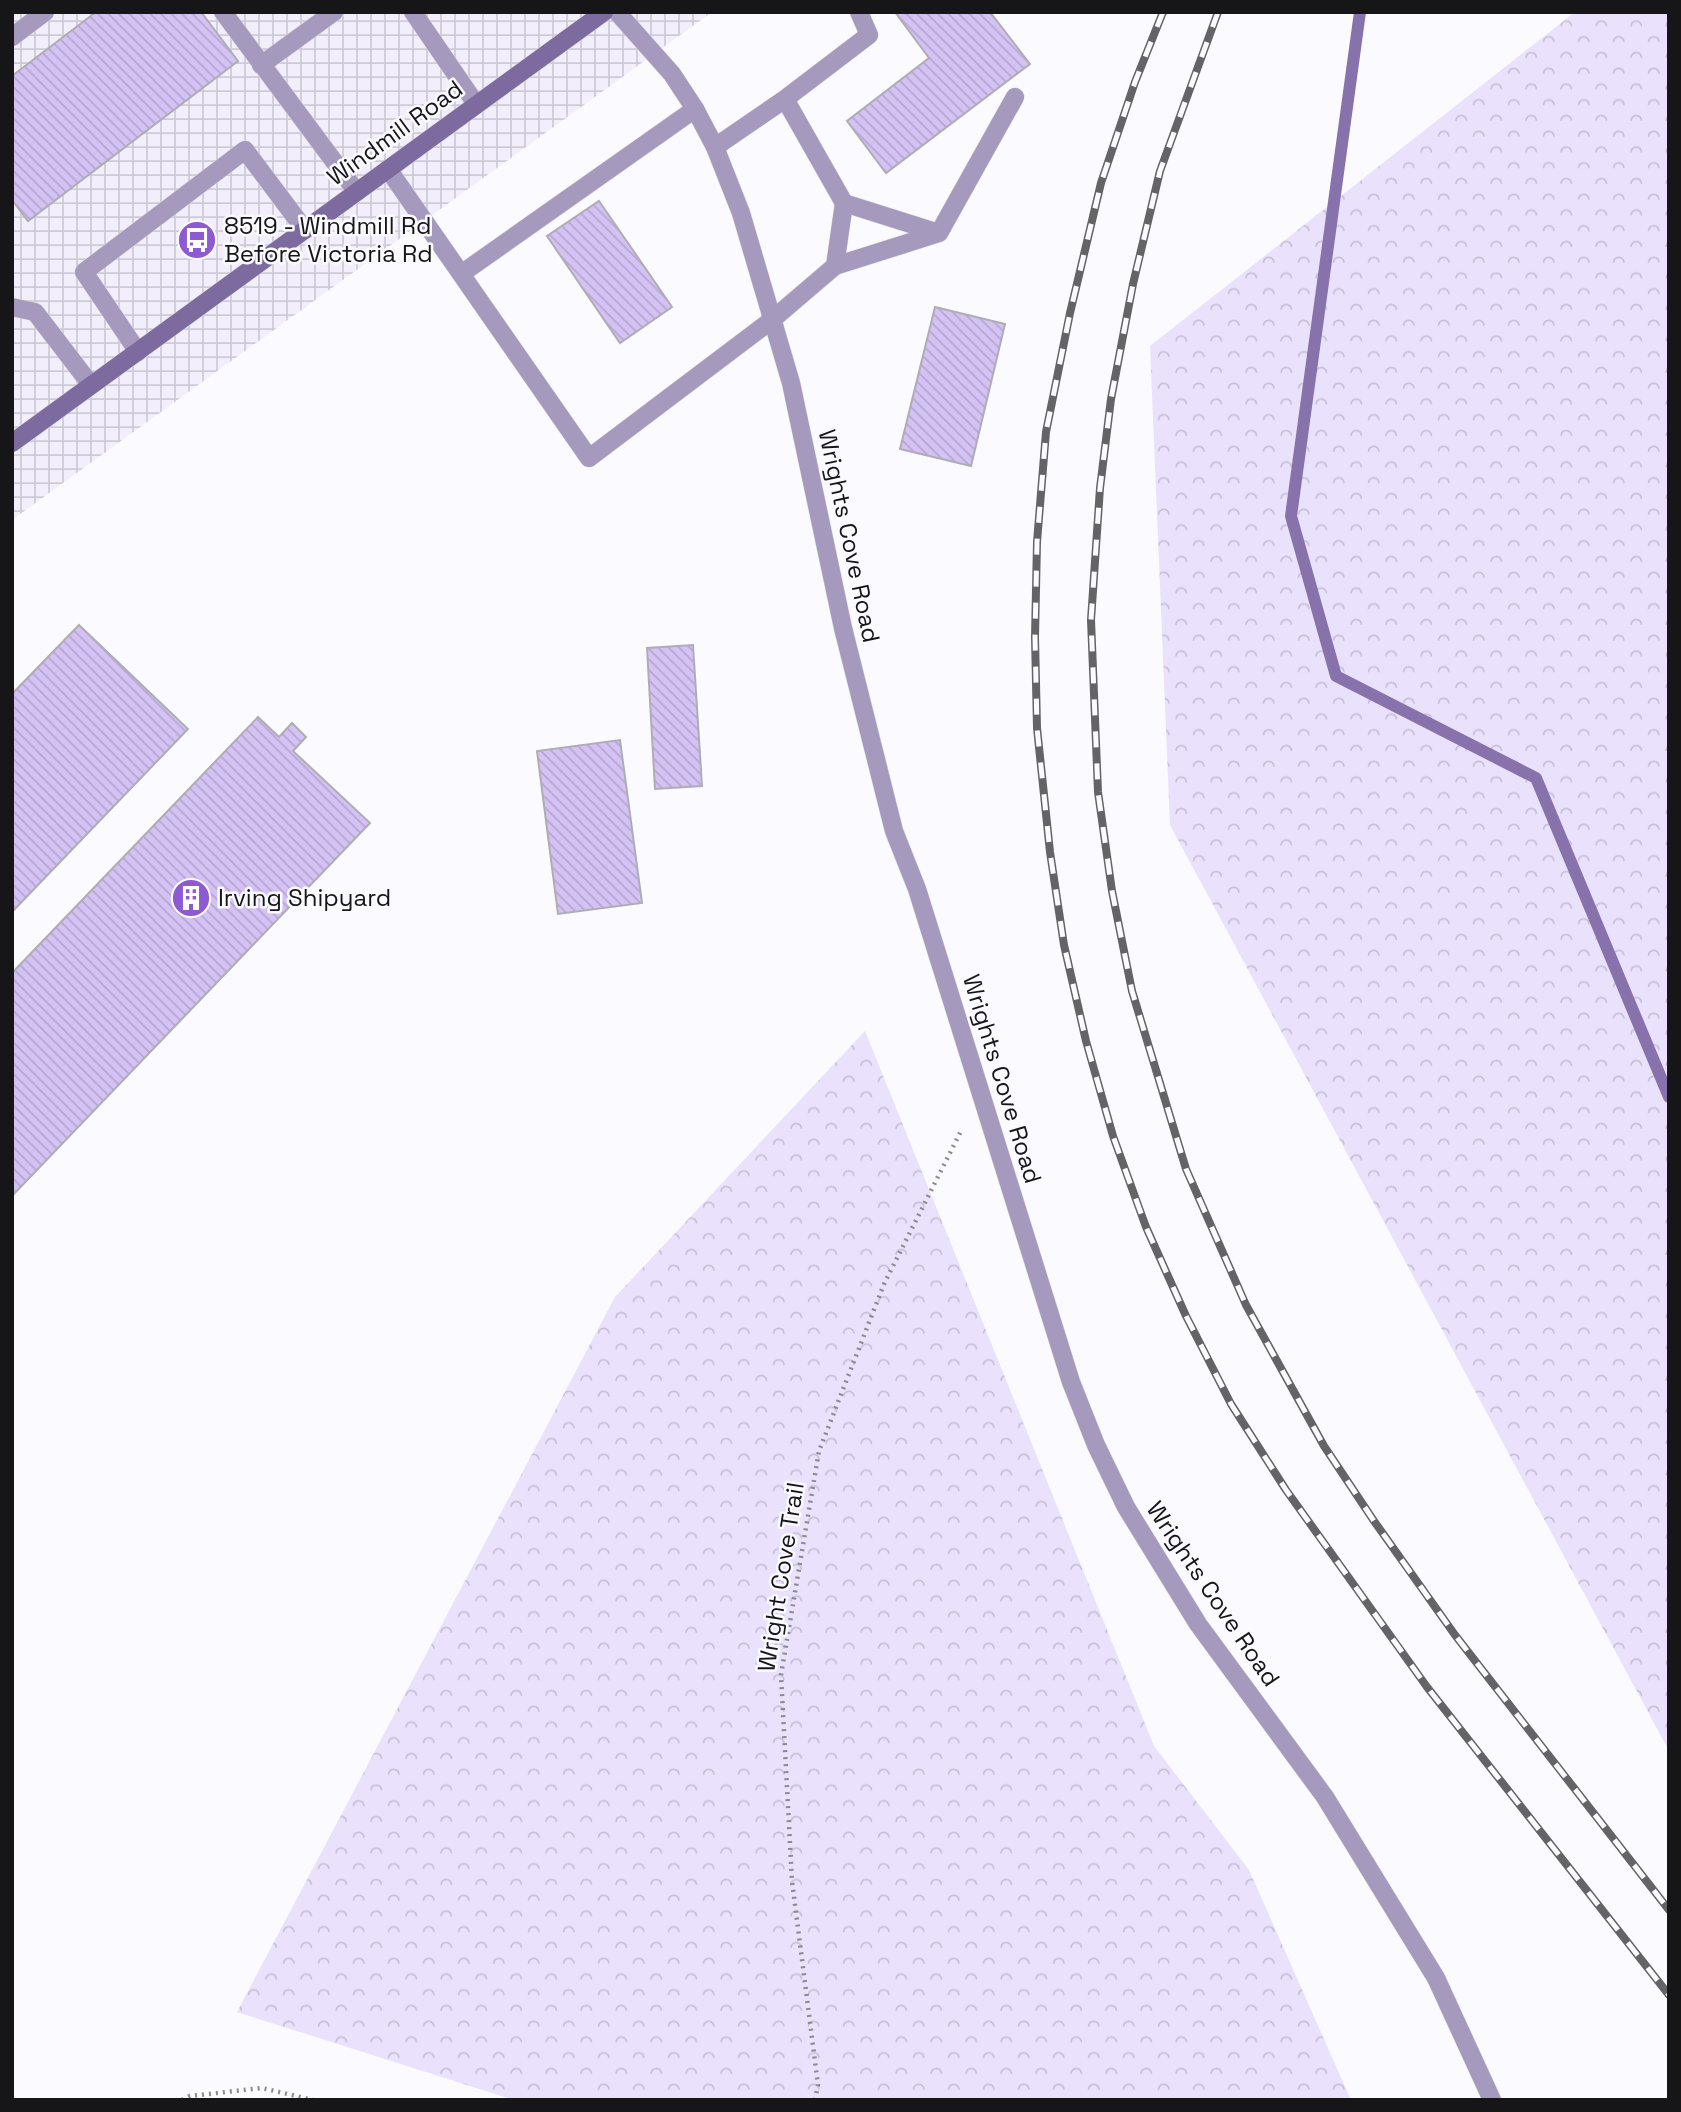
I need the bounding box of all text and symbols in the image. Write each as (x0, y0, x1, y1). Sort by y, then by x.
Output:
street label: Windmill Road (321, 73, 469, 192)
place label: 8519 - Windmill Rd Before Victoria Rd (224, 210, 433, 269)
bus stop icon: 8519 - Windmill Rd Before Victoria Rd (176, 219, 218, 261)
street label: Wrights Cove Road (812, 427, 887, 645)
building icon: Irving Shipyard (170, 877, 212, 919)
place label: Irving Shipyard (218, 882, 391, 913)
street label: Wrights Cove Road (956, 971, 1049, 1187)
street label: Wright Cove Trail (750, 1480, 811, 1674)
street label: Wrights Cove Road (1140, 1495, 1287, 1692)

